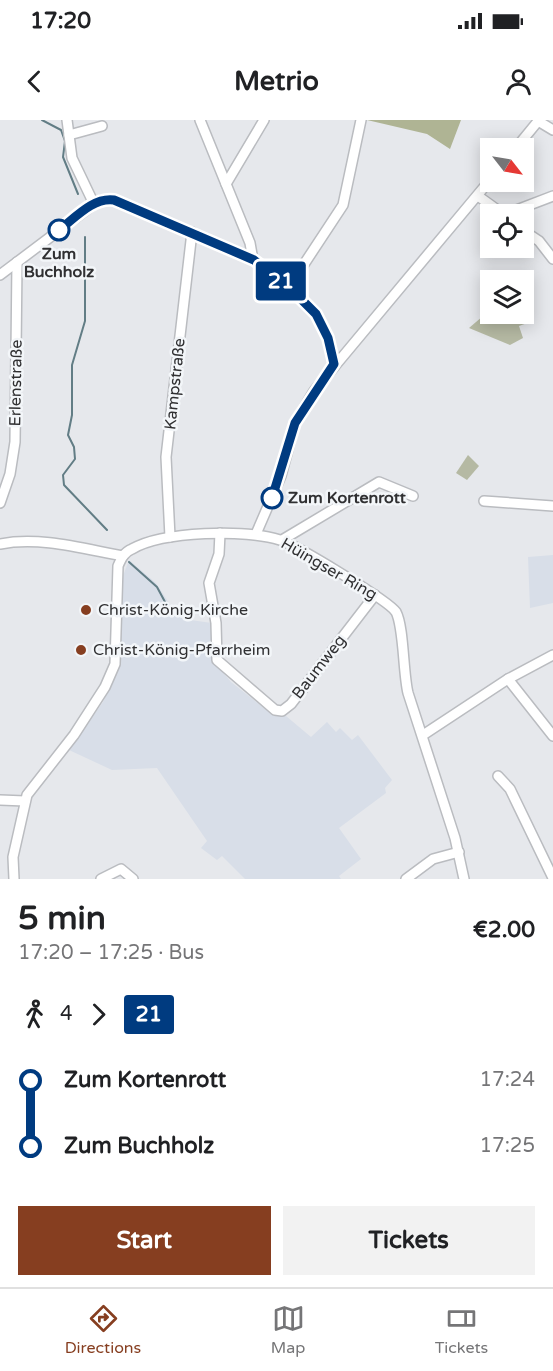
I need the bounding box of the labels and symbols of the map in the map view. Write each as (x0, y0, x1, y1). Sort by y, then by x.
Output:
north arrow (480, 138, 534, 192)
marker: Zum Buchholz (48, 219, 70, 241)
place label: Zum Buchholz (24, 244, 94, 282)
line badge: 21 (254, 262, 308, 300)
street label: Kampstraße (160, 337, 190, 431)
street label: Erlenstraße (5, 340, 27, 426)
marker: Zum Kortenrott (261, 487, 283, 509)
place label: Zum Kortenrott (288, 488, 407, 508)
street label: Hüingser Ring (277, 533, 381, 605)
place label: Christ-König-Kirche (98, 600, 248, 620)
marker: Christ-König-Kirche (79, 603, 93, 617)
street label: Baumweg (288, 631, 350, 703)
place label: Christ-König-Pfarrheim (93, 640, 270, 660)
marker: Christ-König-Pfarrheim (74, 643, 88, 657)

